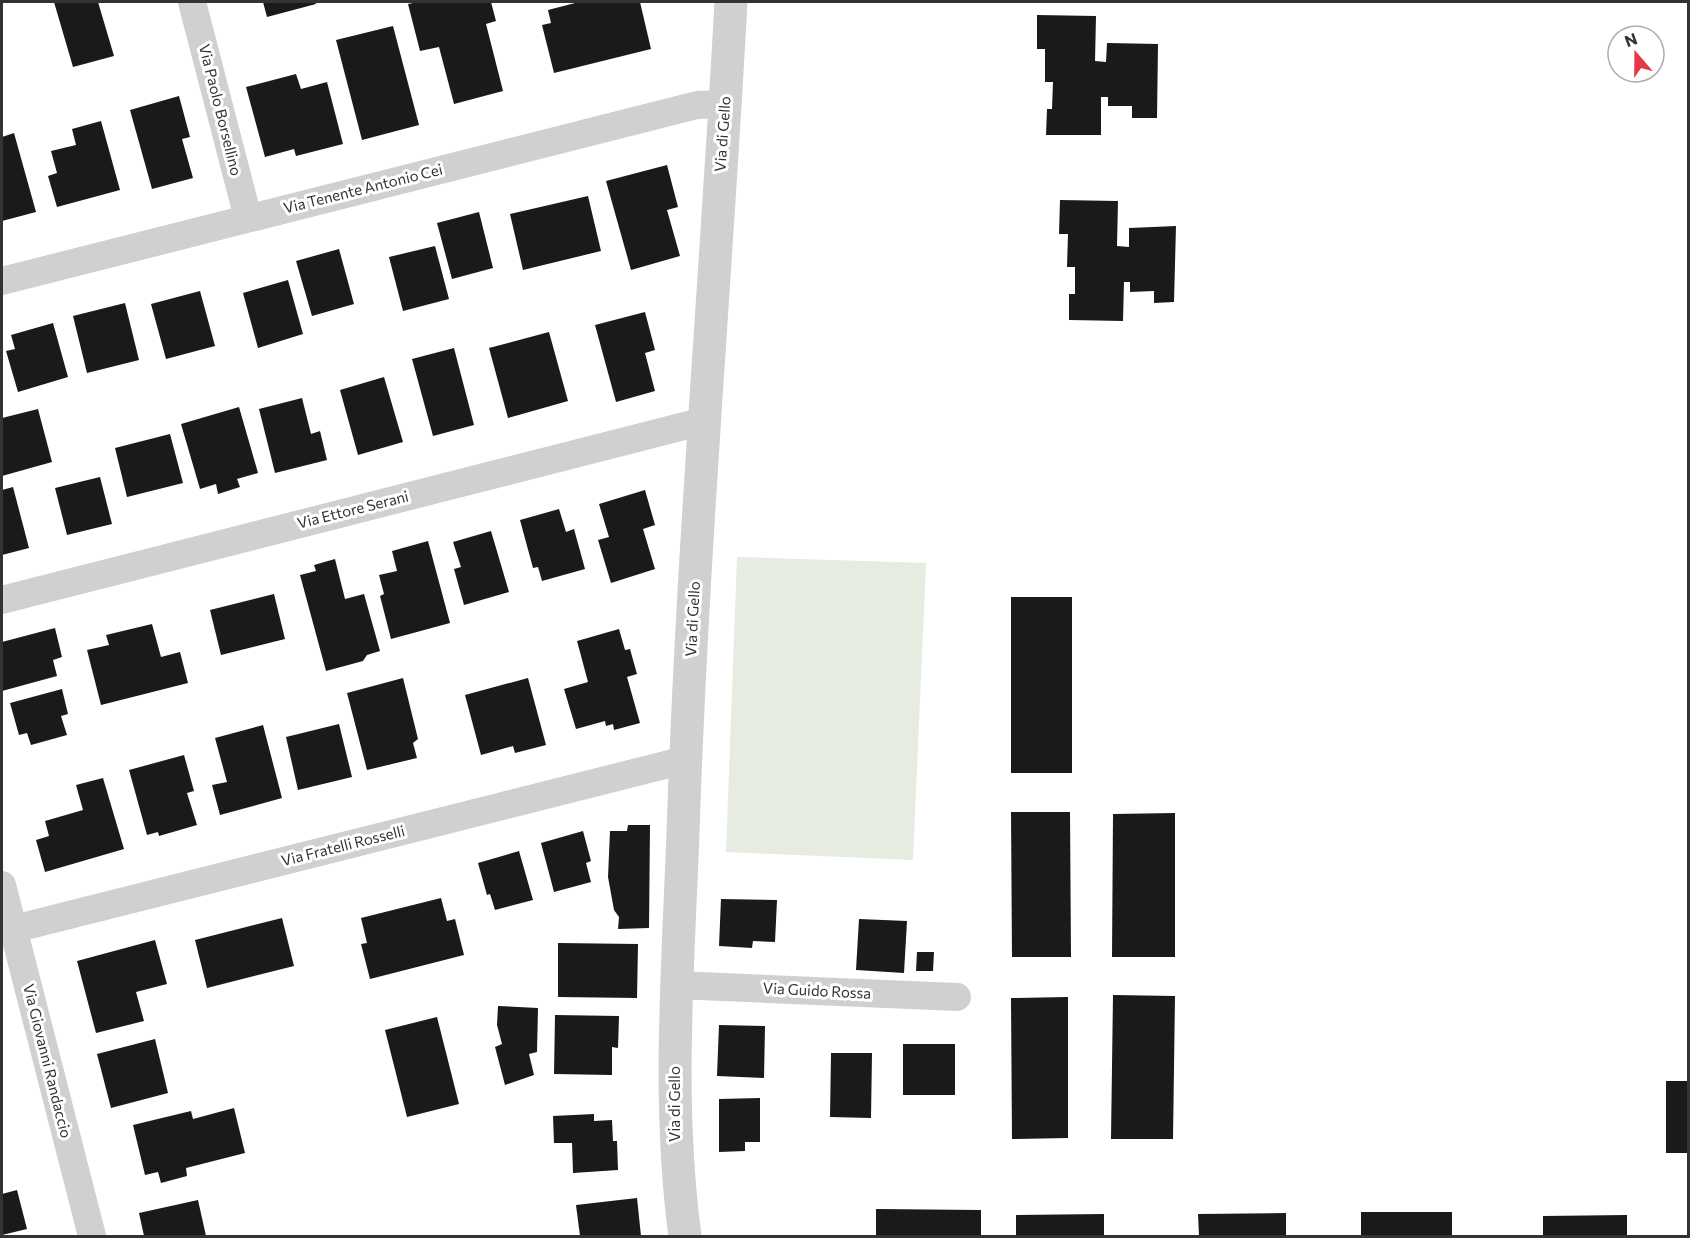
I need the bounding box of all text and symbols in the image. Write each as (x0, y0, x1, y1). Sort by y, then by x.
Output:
north arrow (1606, 24, 1666, 84)
text: N (1622, 28, 1640, 50)
street label: Via Paolo Borsellino (196, 42, 246, 177)
street label: Via di Gello (710, 95, 734, 172)
street label: Via Tenente Antonio Cei (281, 160, 444, 217)
street label: Via Ettore Serani (295, 486, 410, 532)
street label: Via di Gello (681, 581, 703, 657)
street label: Via Fratelli Rosselli (279, 821, 406, 869)
street label: Via Guido Rossa (762, 978, 872, 1002)
street label: Via Giovanni Randaccio (20, 982, 76, 1140)
street label: Via di Gello (665, 1066, 683, 1142)

